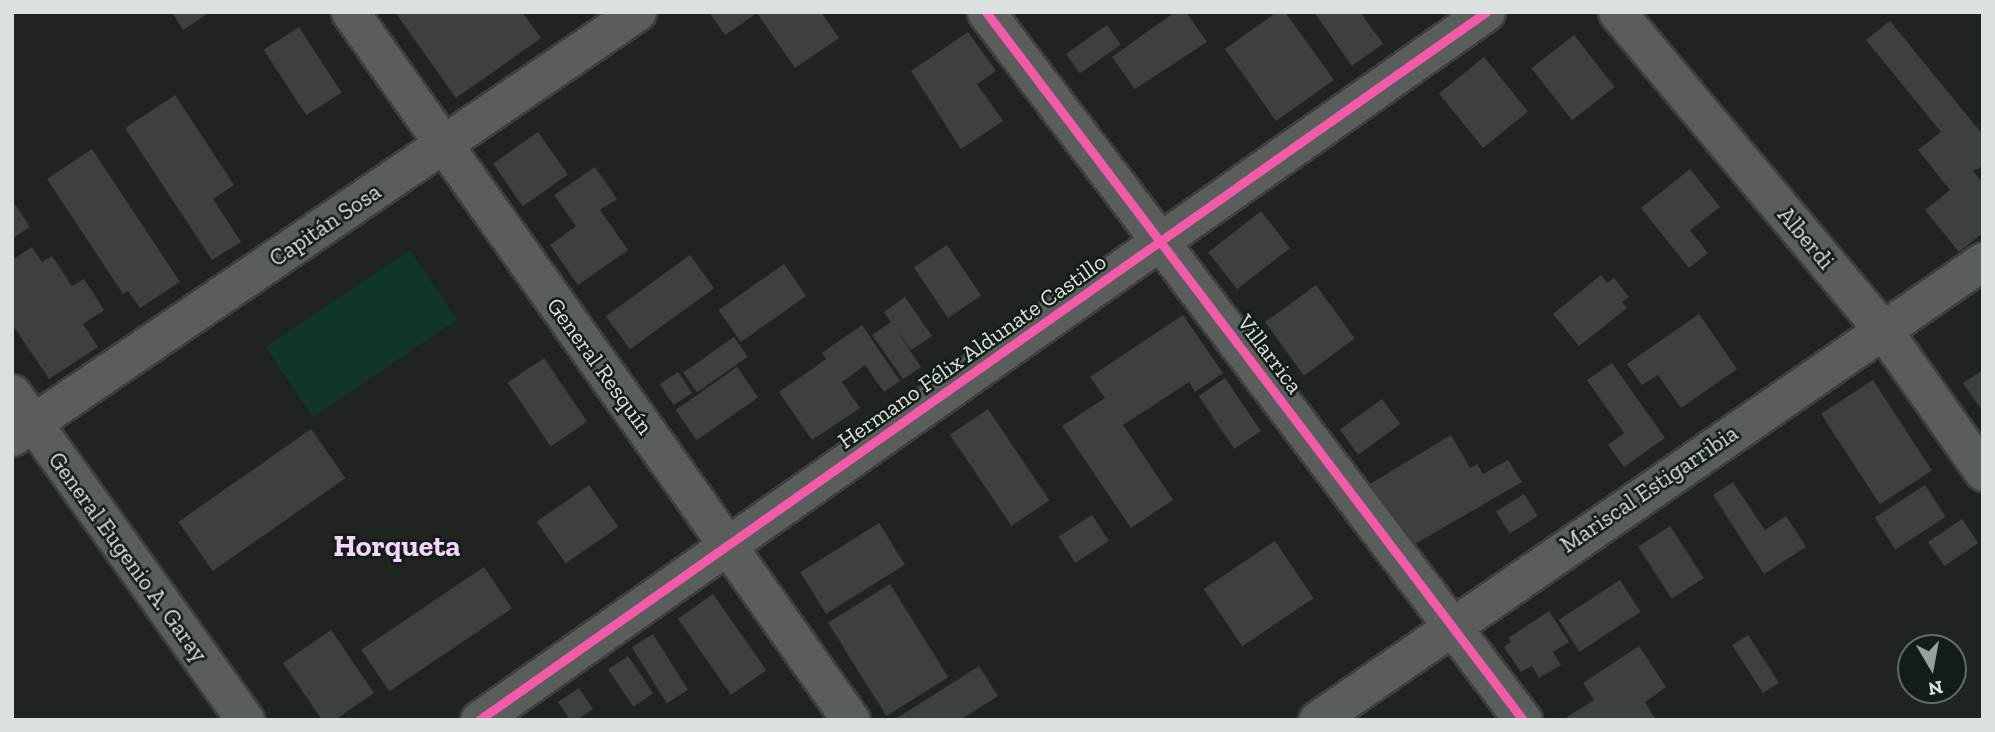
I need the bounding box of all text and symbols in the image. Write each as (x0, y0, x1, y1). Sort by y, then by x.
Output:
street label: Capitán Sosa (264, 178, 386, 272)
street label: Alberdi (1772, 201, 1840, 275)
street label: Hermano Félix Aldunate Castillo (832, 247, 1112, 455)
street label: General Resquín (541, 292, 659, 440)
street label: Villarrica (1231, 309, 1309, 399)
street label: Mariscal Estigarribia (1555, 419, 1743, 559)
street label: General Eugenio A. Garay (42, 446, 214, 668)
district label: Horqueta (334, 528, 460, 564)
north arrow (1897, 634, 1967, 704)
text: N (1926, 676, 1945, 701)

